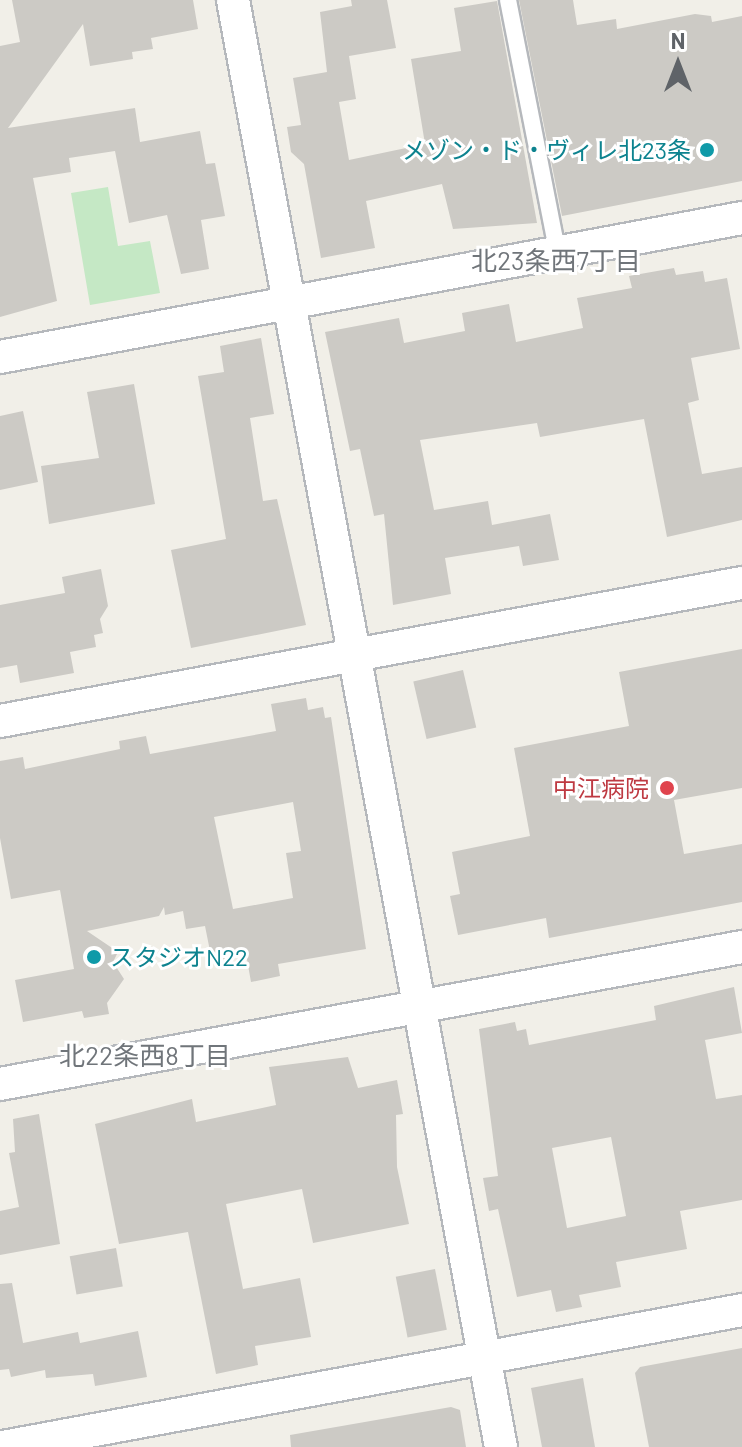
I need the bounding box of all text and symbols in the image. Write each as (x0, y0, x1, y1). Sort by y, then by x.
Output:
north arrow (638, 24, 718, 104)
text: N (671, 27, 685, 53)
place label: メゾン・ド・ヴィレ北23条 (402, 136, 691, 164)
marker: メゾン・ド・ヴィレ北23条 (698, 141, 716, 159)
district label: 北23条西7丁目 (471, 244, 641, 276)
place label: 中江病院 (553, 774, 649, 802)
marker: 中江病院 (656, 777, 678, 799)
place label: スタジオN22 (110, 943, 248, 971)
marker: スタジオN22 (85, 948, 103, 966)
district label: 北22条西8丁目 (59, 1039, 231, 1071)

